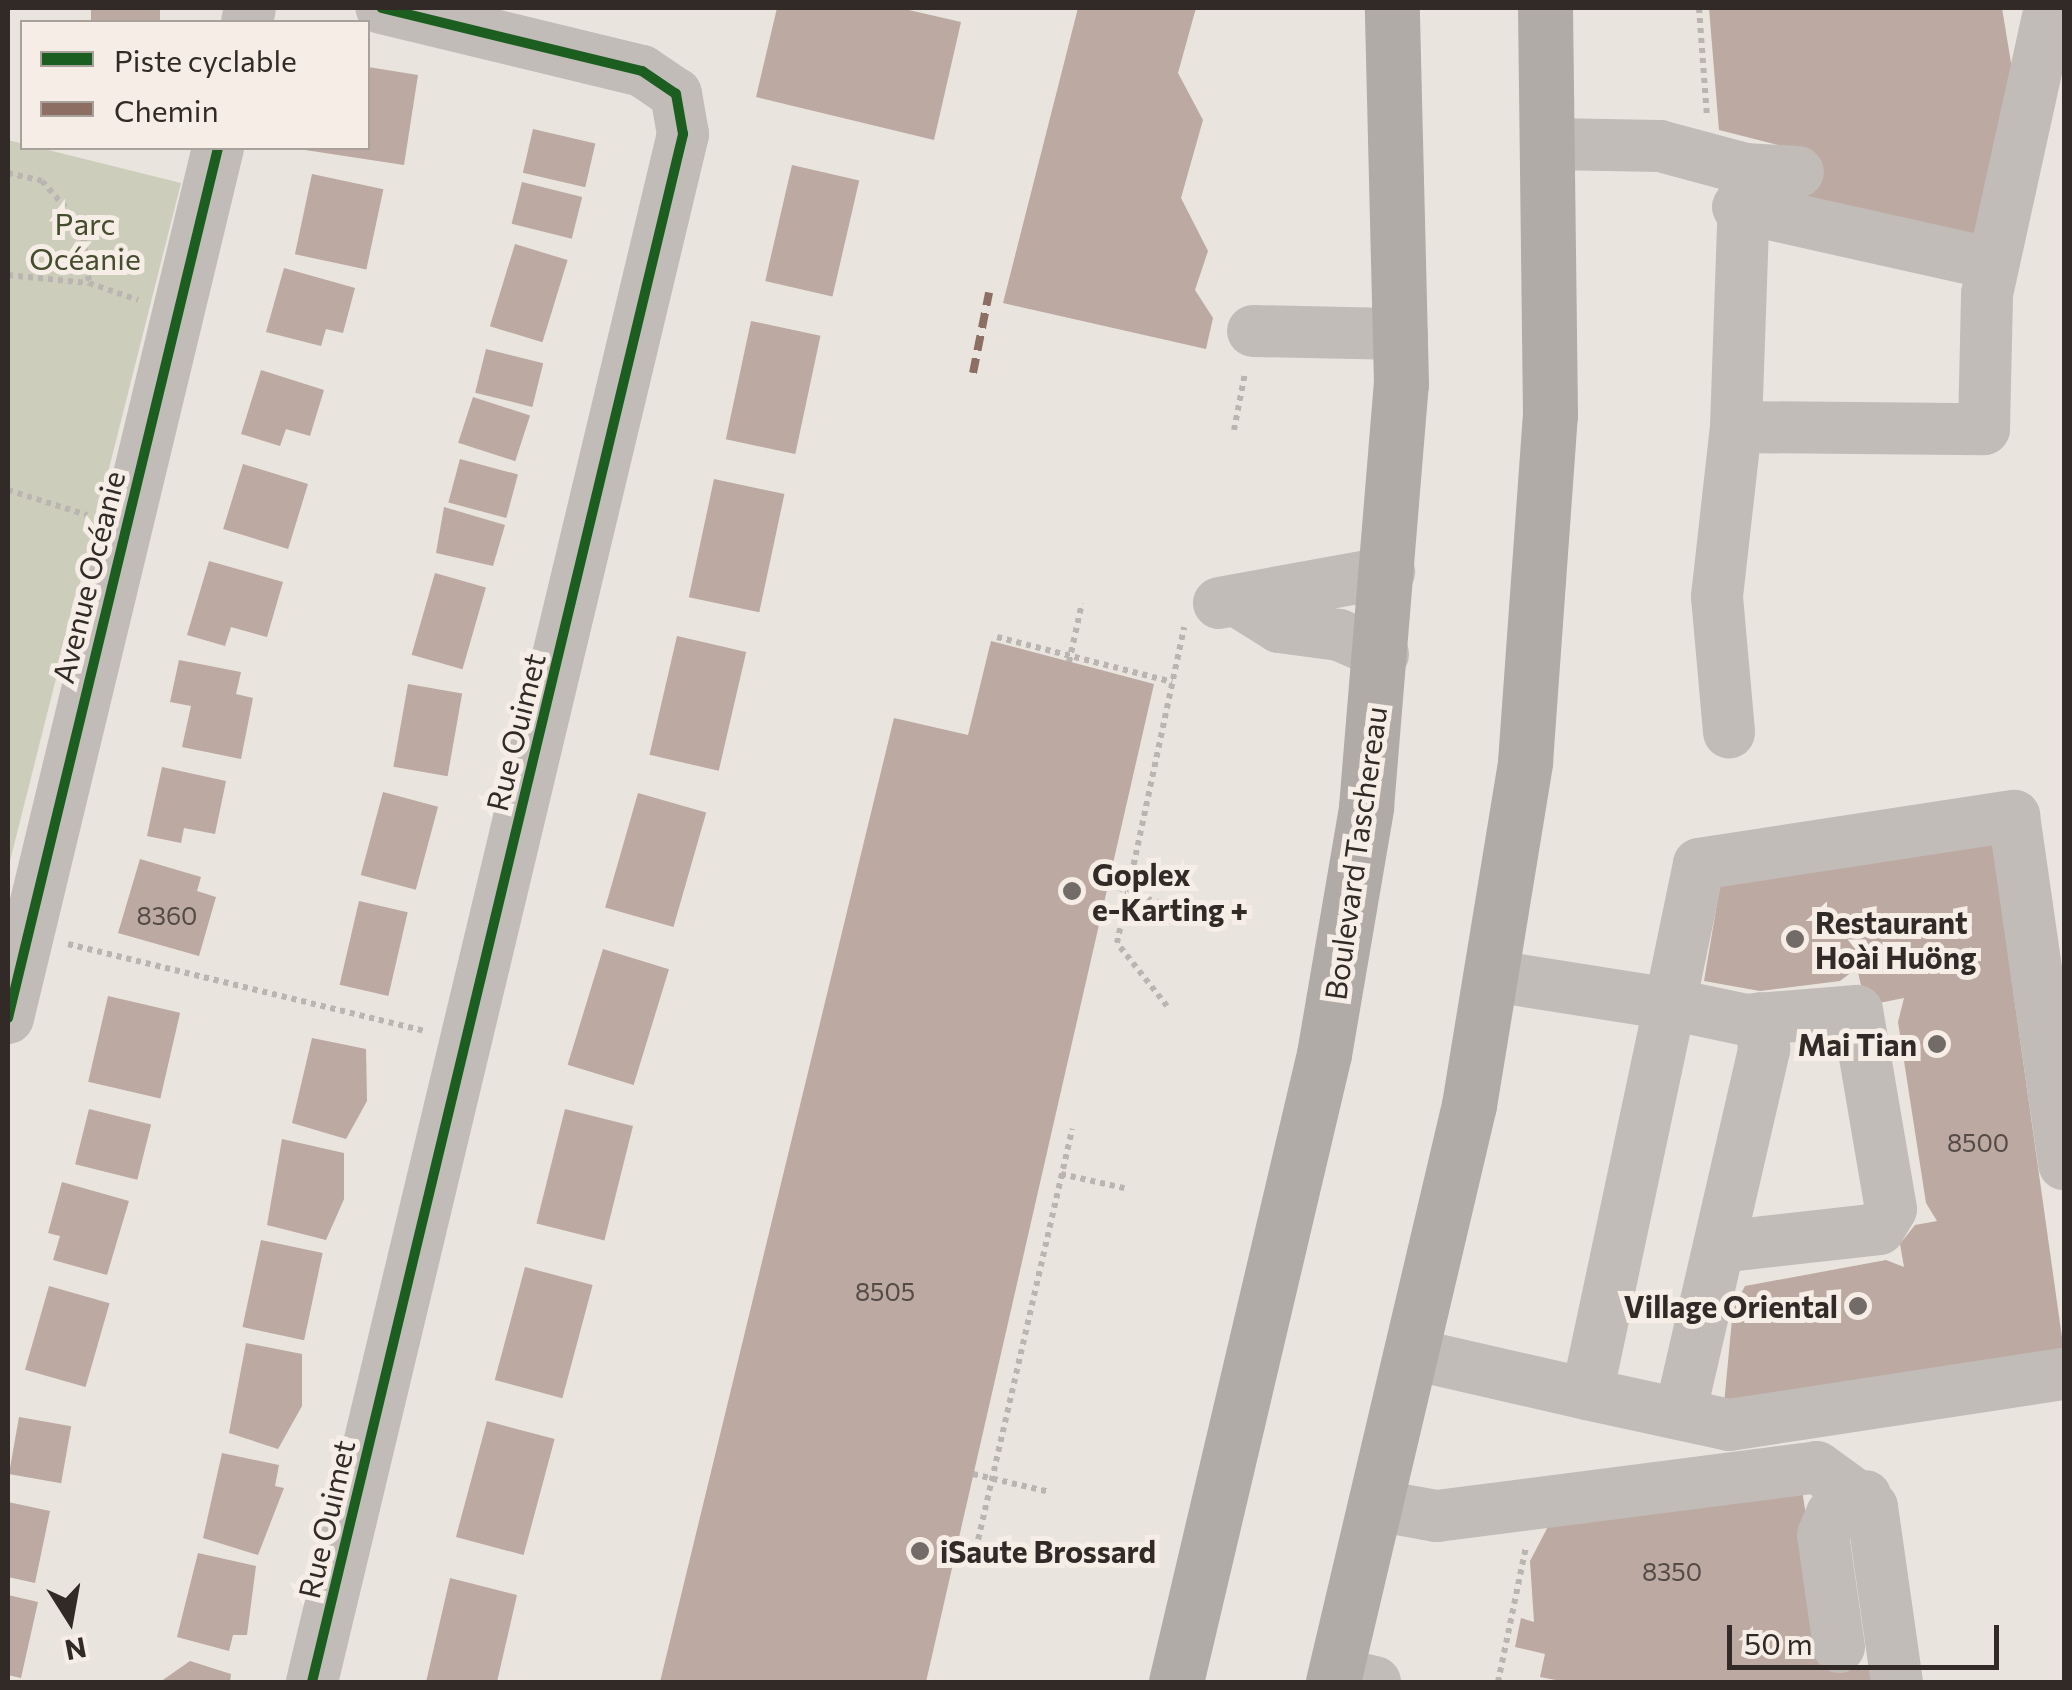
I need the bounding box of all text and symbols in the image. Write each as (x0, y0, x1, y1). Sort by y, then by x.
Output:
legend (20, 20, 370, 150)
text: Piste cyclable (114, 41, 297, 78)
text: Chemin (114, 91, 219, 128)
park label: Parc Océanie (29, 205, 141, 276)
street label: Avenue Océanie (44, 467, 132, 687)
street label: Rue Ouimet (478, 649, 552, 815)
street label: Boulevard Taschereau (1317, 704, 1393, 1002)
place label: Goplex e-Karting + (1092, 856, 1248, 926)
marker: Goplex e-Karting + (1061, 880, 1083, 902)
house number: 8360 (137, 900, 197, 930)
place label: Restaurant Hoài Huöng (1815, 904, 1977, 974)
marker: Restaurant Hoài Huöng (1784, 928, 1806, 950)
place label: Mai Tian (1798, 1026, 1917, 1062)
marker: Mai Tian (1926, 1033, 1948, 1055)
house number: 8500 (1947, 1127, 2009, 1157)
house number: 8505 (855, 1276, 915, 1306)
place label: Village Oriental (1624, 1288, 1838, 1324)
marker: Village Oriental (1847, 1295, 1869, 1317)
street label: Rue Ouimet (290, 1436, 362, 1602)
place label: iSaute Brossard (940, 1533, 1156, 1569)
marker: iSaute Brossard (909, 1540, 931, 1562)
house number: 8350 (1642, 1556, 1702, 1586)
north arrow (20, 1570, 120, 1670)
scale bar (1732, 1605, 2004, 1667)
text: 50 m (1744, 1624, 1813, 1661)
text: N (62, 1631, 89, 1668)

